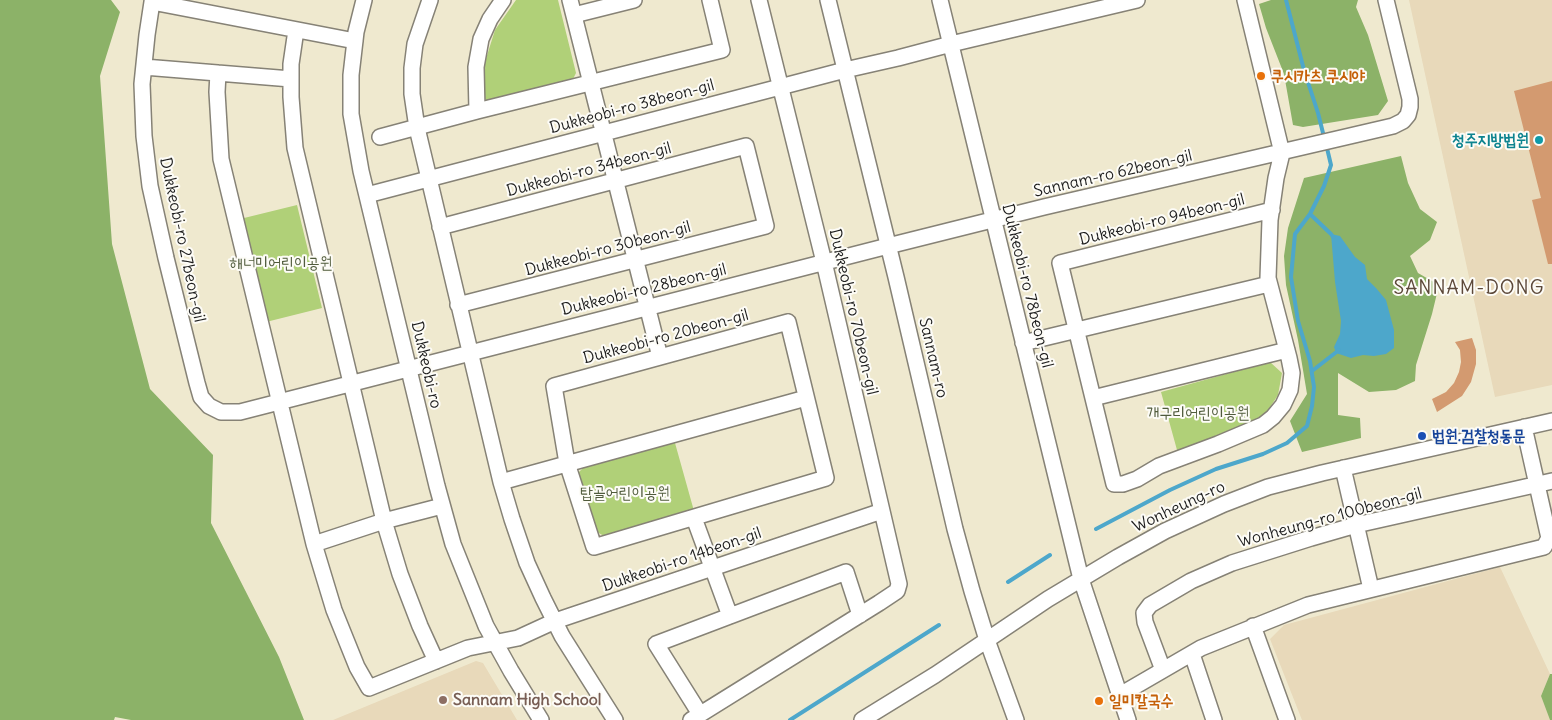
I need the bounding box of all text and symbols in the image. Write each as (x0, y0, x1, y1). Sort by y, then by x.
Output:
place label: 쿠시카츠 쿠시야 (1271, 66, 1365, 86)
marker: 쿠시카츠 쿠시야 (1255, 70, 1267, 82)
street label: Dukkeobi-ro 38beon-gil (548, 76, 716, 138)
place label: 청주지방법원 (1452, 130, 1529, 150)
marker: 청주지방법원 (1533, 134, 1545, 146)
street label: Dukkeobi-ro 34beon-gil (505, 139, 673, 201)
street label: Sannam-ro 62beon-gil (1032, 146, 1194, 202)
street label: Dukkeobi-ro 27beon-gil (155, 156, 209, 324)
street label: Dukkeobi-ro 94beon-gil (1077, 190, 1247, 250)
street label: Dukkeobi-ro 78beon-gil (997, 202, 1057, 370)
street label: Dukkeobi-ro 30beon-gil (523, 218, 693, 280)
street label: Dukkeobi-ro 70beon-gil (825, 227, 881, 397)
park label: 해너미어린이공원 (230, 253, 332, 273)
street label: Dukkeobi-ro 28beon-gil (560, 260, 728, 320)
district label: SANNAM-DONG (1392, 278, 1546, 300)
street label: Dukkeobi-ro 20beon-gil (581, 306, 751, 368)
street label: Sannam-ro (914, 316, 952, 400)
street label: Dukkeobi-ro (407, 319, 445, 411)
park label: 개구리어린이공원 (1146, 403, 1250, 423)
place label: 법원.검찰청동문 (1432, 426, 1525, 446)
marker: 법원.검찰청동문 (1416, 430, 1428, 442)
street label: Wonheung-ro (1130, 477, 1228, 537)
park label: 탑골어린이공원 (580, 483, 670, 503)
street label: Wonheung-ro 100beon-gil (1236, 484, 1424, 552)
street label: Dukkeobi-ro 14beon-gil (600, 524, 764, 596)
place label: Sannam High School (453, 690, 601, 710)
place label: 일미칼국수 (1109, 691, 1173, 711)
marker: Sannam High School (437, 694, 449, 706)
marker: 일미칼국수 (1093, 695, 1105, 707)

